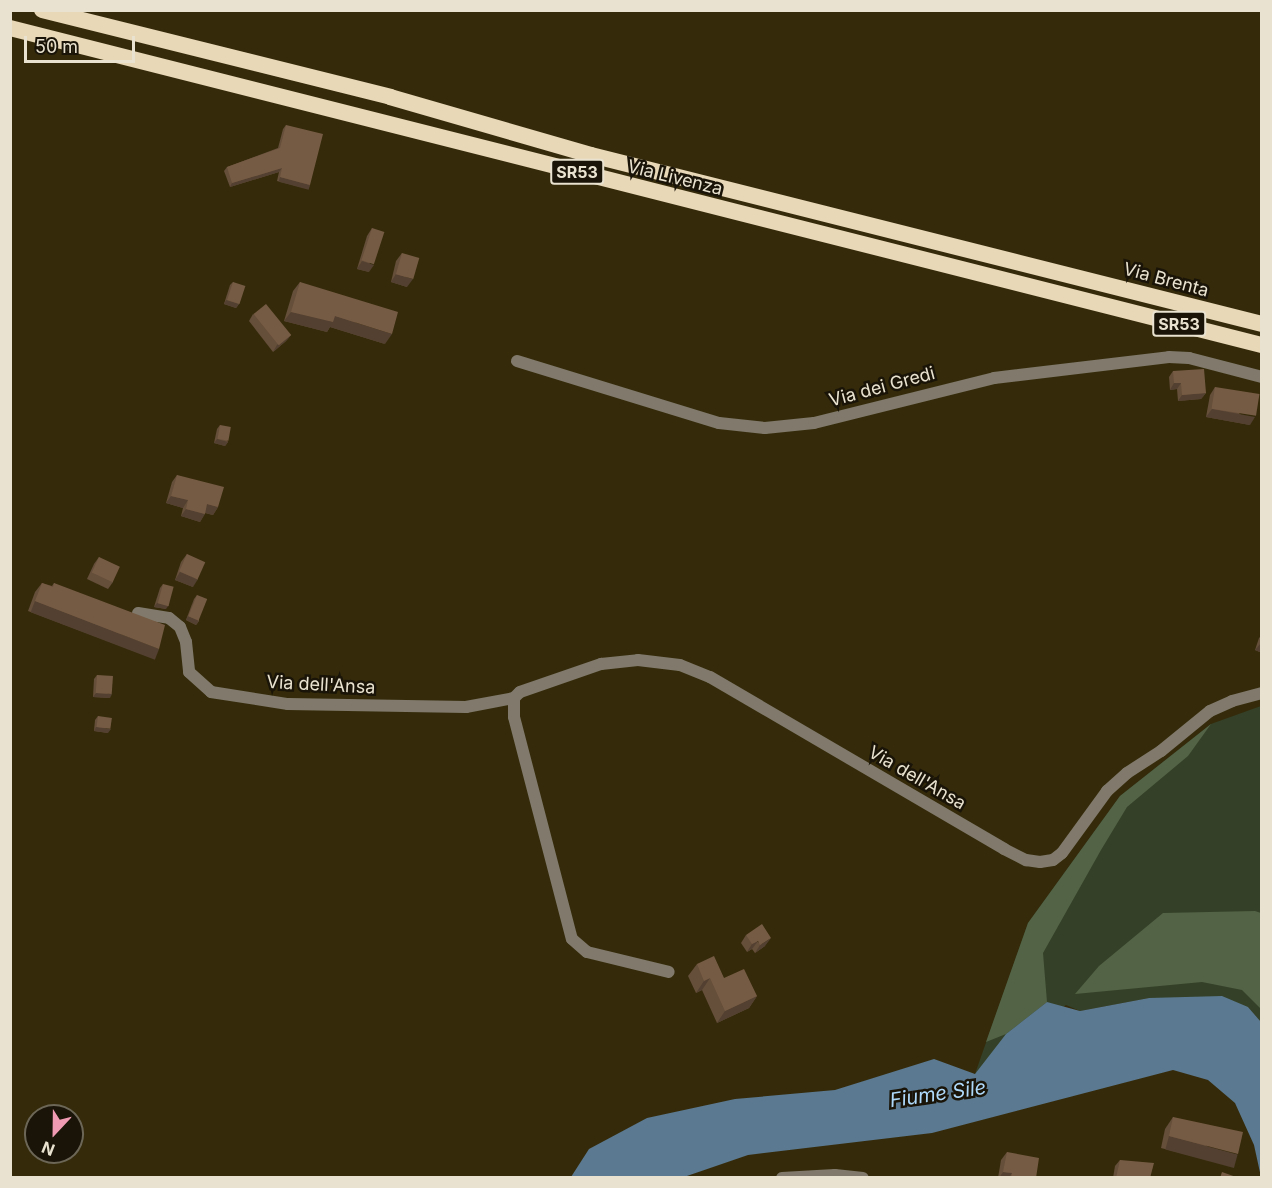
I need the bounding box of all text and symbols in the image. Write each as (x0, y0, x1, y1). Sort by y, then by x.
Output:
scale bar (27, 24, 138, 62)
text: 50 m (35, 36, 78, 57)
street label: Via Livenza (625, 156, 725, 200)
road number: SR53 (550, 159, 604, 185)
street label: Via Brenta (1121, 258, 1211, 302)
road number: SR53 (1152, 311, 1206, 337)
street label: Via dei Gredi (827, 363, 937, 411)
street label: Via dell'Ansa (266, 671, 376, 699)
street label: Via dell'Ansa (864, 741, 970, 815)
water label: Fiume Sile (888, 1075, 988, 1113)
north arrow (24, 1104, 84, 1164)
text: N (39, 1137, 57, 1160)

